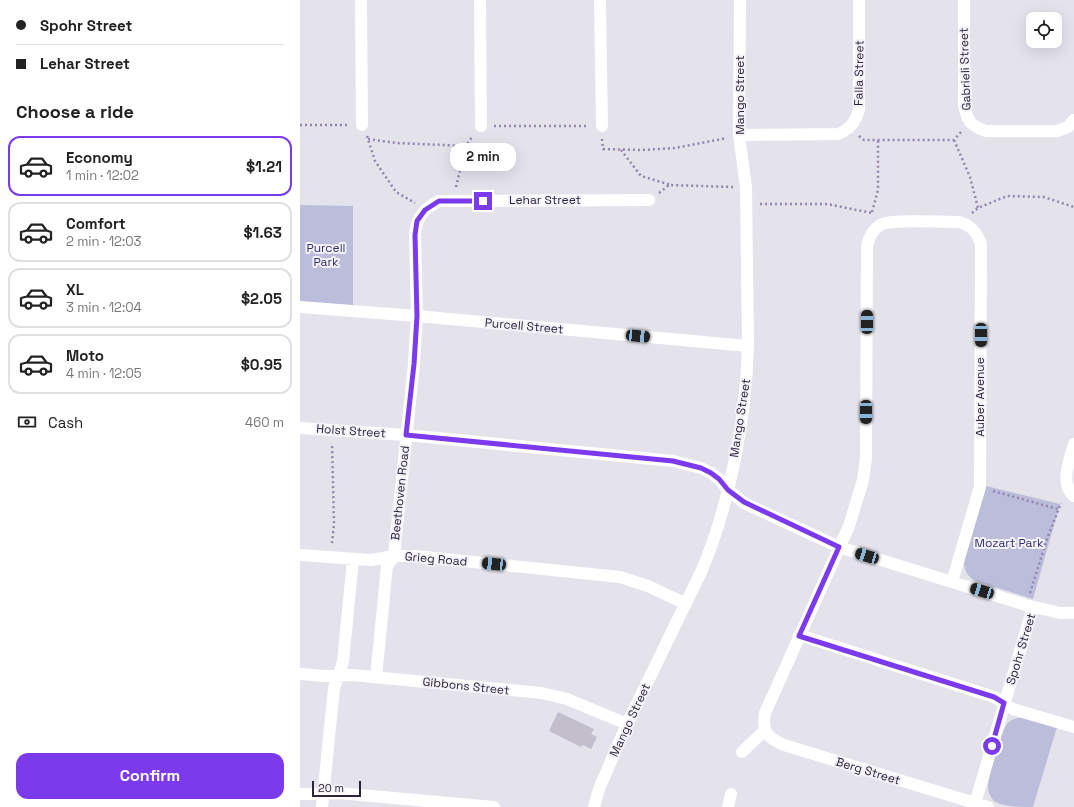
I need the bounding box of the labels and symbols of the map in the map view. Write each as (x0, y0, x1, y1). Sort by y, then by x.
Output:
street label: Gabrieli Street (956, 27, 974, 111)
street label: Falla Street (850, 40, 868, 106)
street label: Mango Street (732, 55, 748, 135)
callout: 2 min (450, 143, 516, 171)
route end (474, 192, 492, 210)
street label: Lehar Street (509, 192, 581, 208)
park label: Purcell Park (306, 240, 346, 270)
car (861, 310, 873, 334)
street label: Purcell Street (484, 315, 564, 337)
car (975, 323, 987, 347)
car (626, 329, 650, 343)
street label: Auber Avenue (972, 357, 988, 437)
street label: Mango Street (726, 377, 754, 459)
car (860, 400, 872, 424)
street label: Holst Street (316, 421, 386, 441)
street label: Beethoven Road (387, 445, 413, 541)
park label: Mozart Park (975, 535, 1044, 551)
car (854, 547, 880, 565)
street label: Grieg Road (404, 548, 468, 570)
car (481, 557, 507, 571)
car (969, 582, 995, 600)
street label: Spohr Street (1003, 611, 1039, 687)
street label: Gibbons Street (422, 673, 510, 699)
street label: Mango Street (606, 681, 654, 759)
route start (983, 737, 1001, 755)
street label: Berg Street (834, 754, 902, 788)
scale bar (312, 779, 361, 798)

